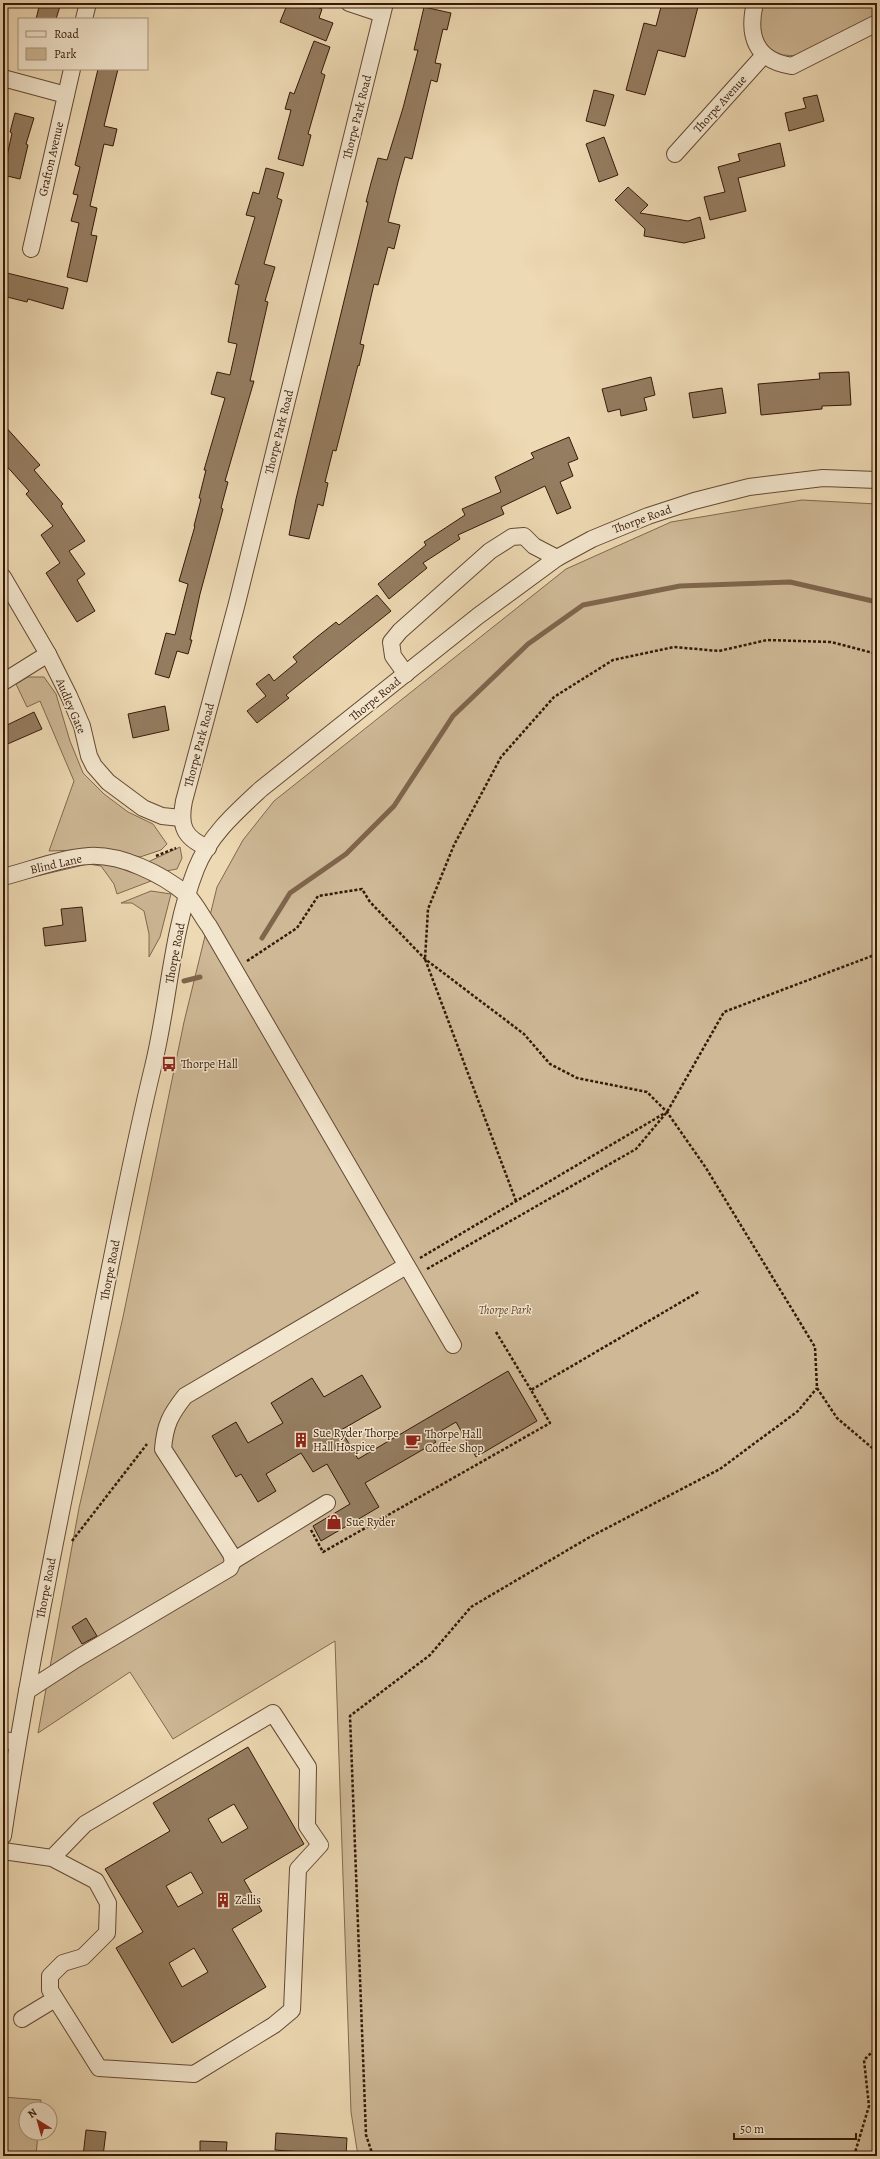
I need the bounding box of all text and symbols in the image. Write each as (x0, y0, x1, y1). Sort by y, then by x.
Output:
legend (18, 18, 148, 70)
text: Road (54, 26, 80, 42)
text: Park (54, 46, 77, 62)
street label: Thorpe Avenue (690, 72, 750, 136)
street label: Thorpe Park Road (339, 73, 375, 161)
street label: Grafton Avenue (35, 120, 67, 198)
street label: Thorpe Park Road (261, 388, 297, 476)
street label: Thorpe Road (610, 501, 674, 537)
street label: Thorpe Road (346, 673, 404, 725)
street label: Audley Gate (52, 675, 90, 736)
street label: Thorpe Park Road (180, 701, 218, 789)
street label: Blind Lane (29, 850, 83, 878)
street label: Thorpe Road (161, 921, 189, 985)
bus stop icon: Thorpe Hall (160, 1055, 178, 1073)
place label: Thorpe Hall (181, 1056, 238, 1072)
street label: Thorpe Road (96, 1238, 124, 1302)
park label: Thorpe Park (479, 1302, 532, 1318)
place label: Sue Ryder Thorpe Hall Hospice (313, 1425, 399, 1455)
place label: Thorpe Hall Coffee Shop (425, 1426, 484, 1456)
building icon: Sue Ryder Thorpe Hall Hospice (292, 1431, 310, 1449)
cafe icon: Thorpe Hall Coffee Shop (404, 1432, 422, 1450)
shop icon: Sue Ryder (325, 1513, 343, 1531)
place label: Sue Ryder (346, 1514, 396, 1530)
street label: Thorpe Road (32, 1556, 60, 1620)
building icon: Zellis (214, 1891, 232, 1909)
place label: Zellis (235, 1892, 261, 1908)
north arrow (18, 2101, 58, 2141)
text: N (25, 2105, 40, 2122)
scale bar (734, 2115, 856, 2141)
text: 50 m (740, 2121, 764, 2137)

